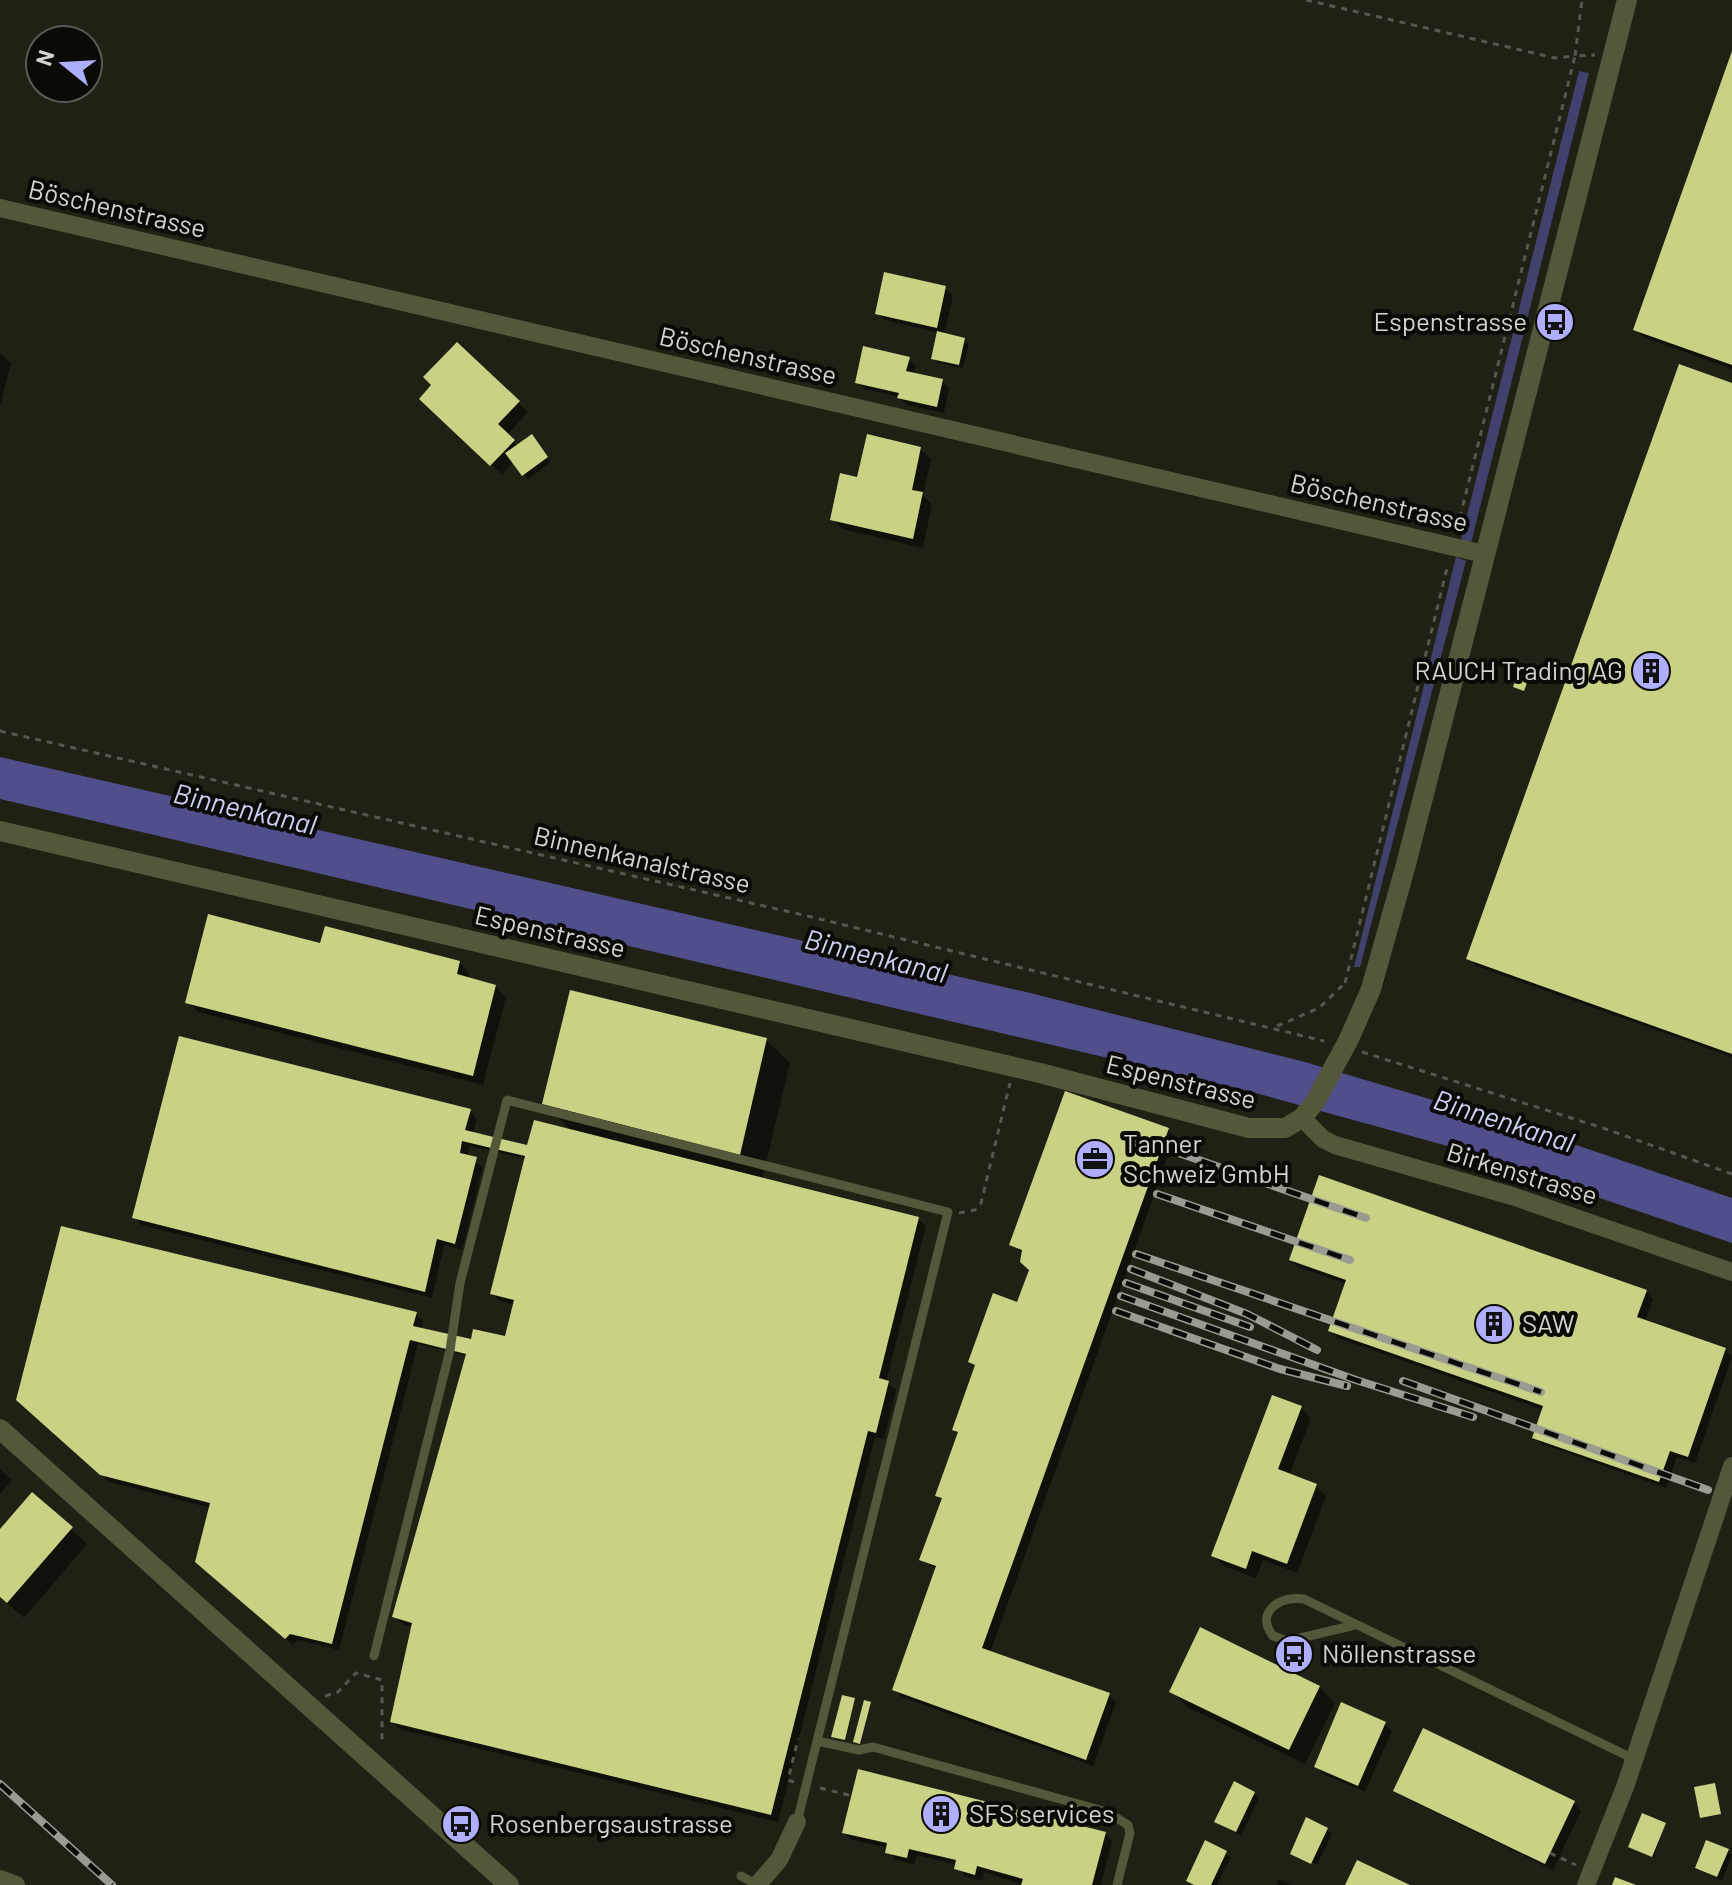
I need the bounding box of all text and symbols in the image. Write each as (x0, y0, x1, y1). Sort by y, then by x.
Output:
north arrow (24, 24, 104, 104)
text: N (29, 47, 59, 68)
street label: Böschenstrasse (26, 172, 209, 243)
bus stop icon: Espenstrasse (1534, 301, 1576, 343)
place label: Espenstrasse (1374, 305, 1527, 336)
street label: Böschenstrasse (657, 319, 840, 390)
street label: Böschenstrasse (1288, 466, 1471, 537)
building icon: RAUCH Trading AG (1630, 650, 1672, 692)
place label: RAUCH Trading AG (1415, 654, 1623, 685)
water label: Binnenkanal (170, 775, 320, 841)
street label: Binnenkanalstrasse (531, 819, 754, 899)
street label: Espenstrasse (472, 898, 629, 963)
water label: Binnenkanal (801, 921, 951, 989)
street label: Espenstrasse (1103, 1047, 1260, 1114)
water label: Binnenkanal (1430, 1081, 1579, 1159)
place label: Tanner Schweiz GmbH (1123, 1127, 1290, 1188)
street label: Birkenstrasse (1443, 1135, 1602, 1210)
office icon: Tanner Schweiz GmbH (1074, 1138, 1116, 1180)
building icon: SAW (1473, 1303, 1515, 1345)
place label: SAW (1522, 1307, 1575, 1338)
bus stop icon: Nöllenstrasse (1273, 1633, 1315, 1675)
place label: Nöllenstrasse (1322, 1637, 1476, 1668)
building icon: SFS services (920, 1793, 962, 1835)
place label: SFS services (969, 1797, 1114, 1828)
bus stop icon: Rosenbergsaustrasse (440, 1803, 482, 1845)
place label: Rosenbergsaustrasse (489, 1807, 733, 1838)

